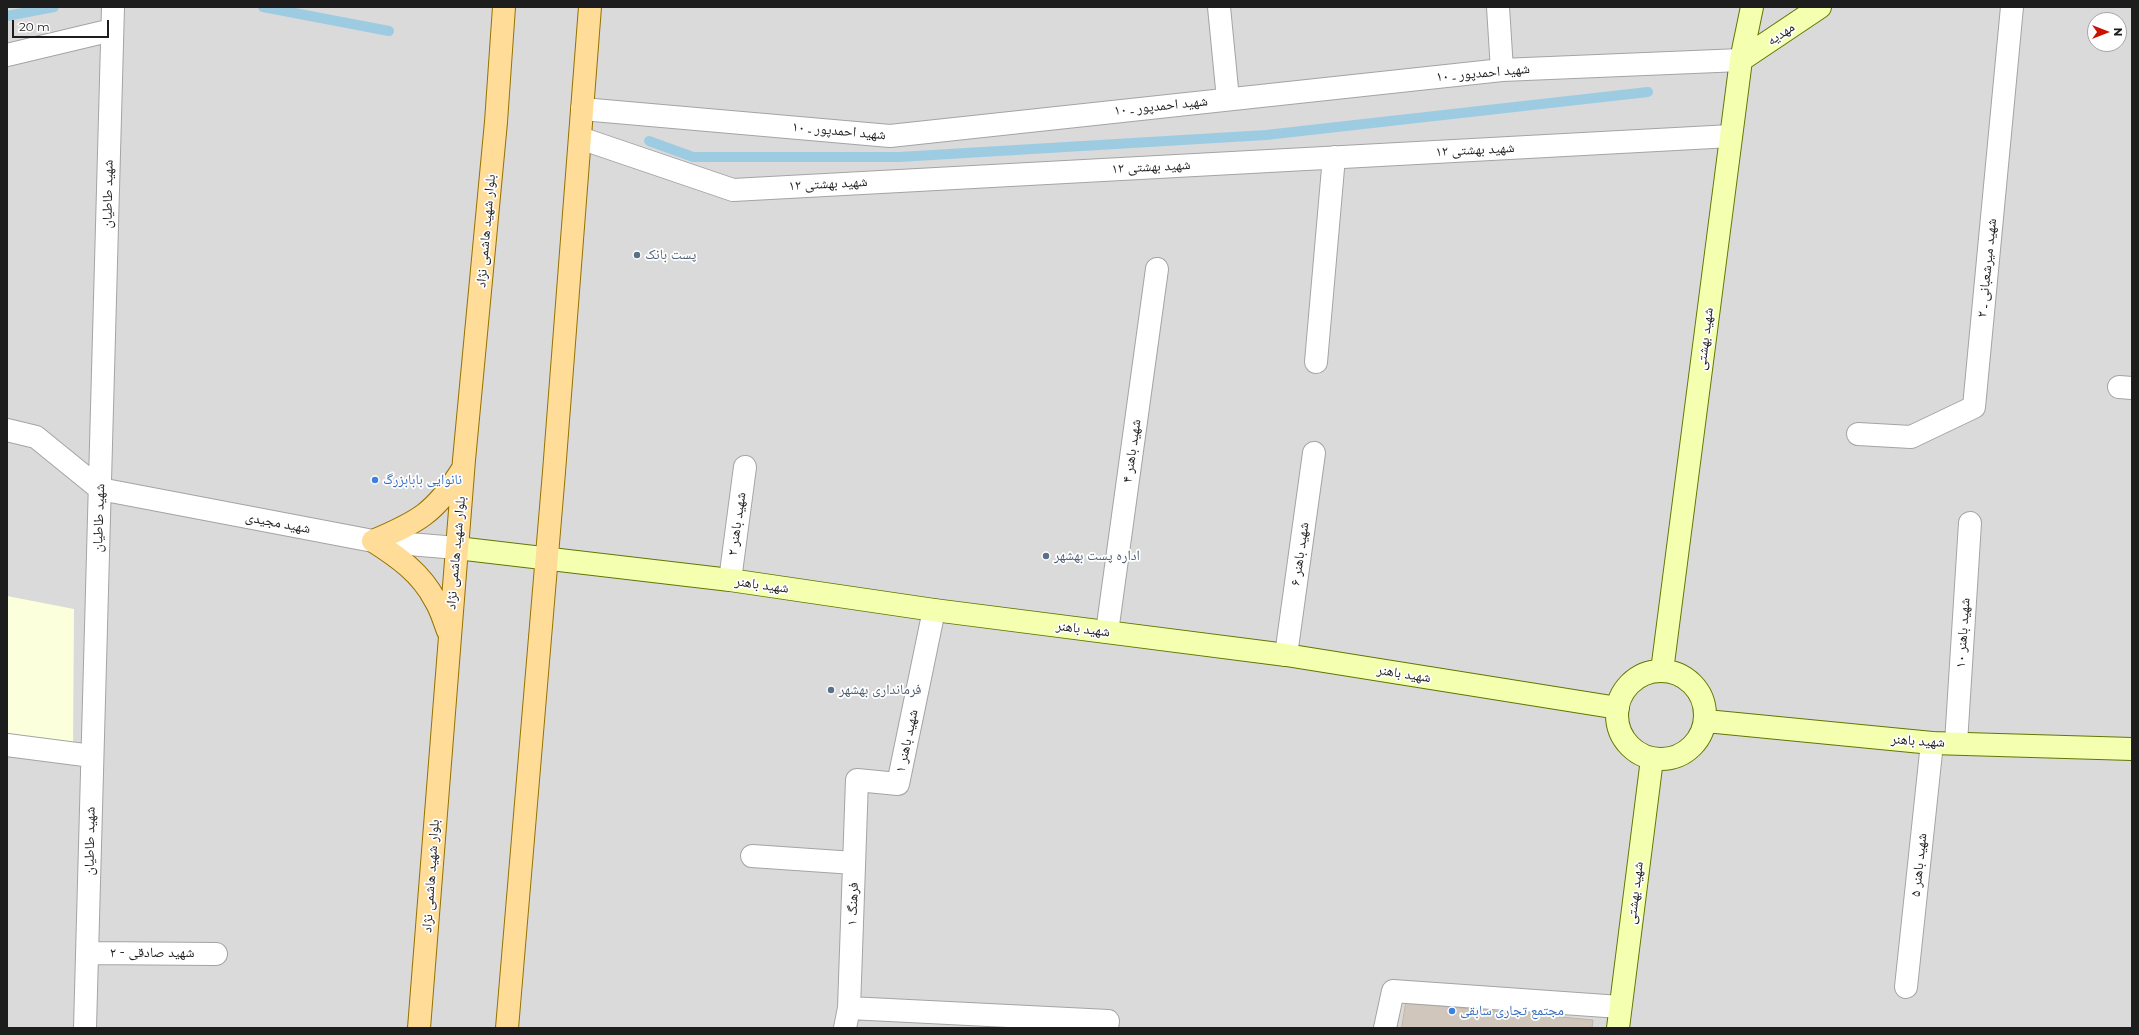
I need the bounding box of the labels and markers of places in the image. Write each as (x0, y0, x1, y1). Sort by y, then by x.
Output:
place label: پست بانک (645, 247, 696, 263)
marker: پست بانک (632, 250, 642, 260)
place label: نانوایی بابابزرگ (383, 472, 462, 488)
marker: نانوایی بابابزرگ (370, 475, 380, 485)
place label: اداره پست بهشهر (1054, 548, 1140, 564)
marker: اداره پست بهشهر (1041, 551, 1051, 561)
place label: فرمانداری بهشهر (839, 682, 921, 698)
marker: فرمانداری بهشهر (826, 685, 836, 695)
place label: مجتمع تجاری سابقی (1460, 1003, 1564, 1019)
marker: مجتمع تجاری سابقی (1447, 1006, 1457, 1016)

